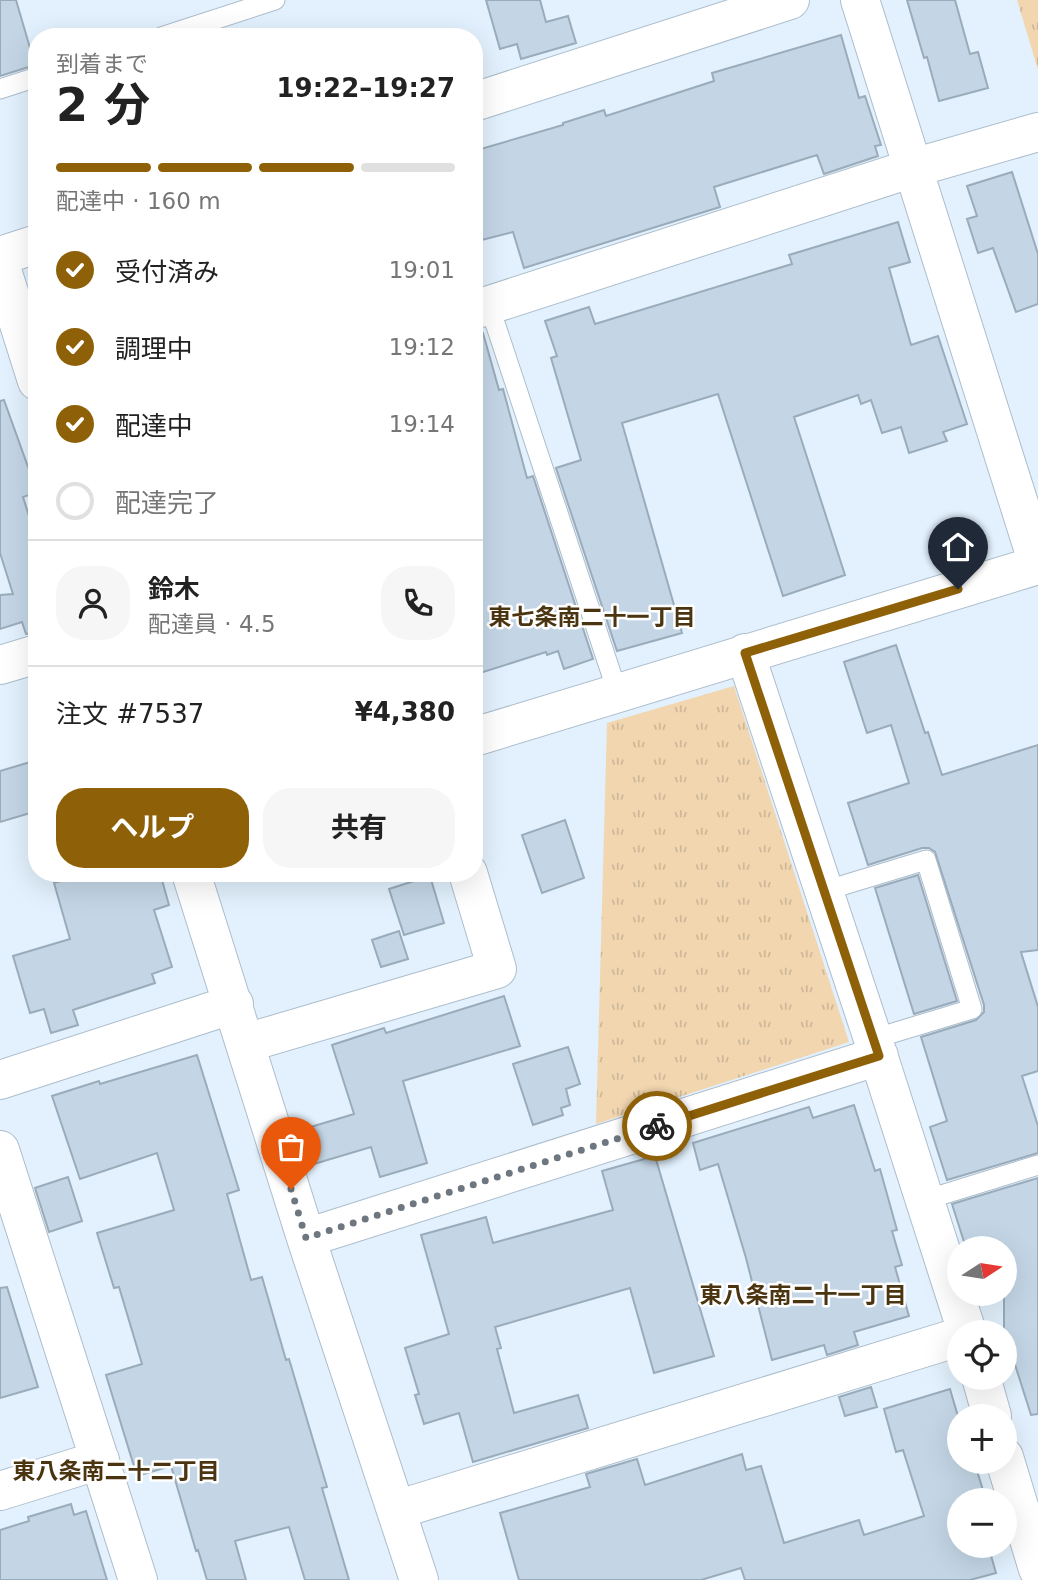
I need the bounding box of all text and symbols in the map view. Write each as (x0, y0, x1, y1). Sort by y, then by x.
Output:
text: 到着まで (56, 51, 148, 77)
text: 19:22–19:27 (276, 73, 455, 103)
text: 2 分 (56, 78, 150, 132)
text: 配達中 · 160 m (56, 188, 221, 214)
icon: check (56, 251, 94, 289)
text: 受付済み (115, 257, 219, 287)
text: 19:01 (389, 257, 455, 283)
icon: check (56, 328, 94, 366)
text: 調理中 (115, 334, 193, 364)
text: 19:12 (389, 334, 455, 360)
icon: check (56, 405, 94, 443)
text: 配達中 (115, 411, 193, 441)
text: 19:14 (389, 411, 455, 437)
text: 配達完了 (115, 488, 219, 518)
pin (928, 517, 988, 589)
icon: home (939, 528, 977, 566)
button: person (56, 566, 130, 640)
button: phone (381, 566, 455, 640)
text: 鈴木 (148, 574, 200, 604)
district label: 東七条南二十一丁目 (489, 604, 696, 630)
text: 配達員 · 4.5 (148, 611, 276, 637)
text: ¥4,380 (355, 697, 455, 727)
text: 注文 #7537 (56, 699, 204, 729)
button: ヘルプ (56, 788, 249, 868)
button: 共有 (263, 788, 455, 868)
courier (622, 1091, 692, 1161)
icon: bike (638, 1107, 676, 1145)
pin (261, 1117, 321, 1189)
icon: bag (272, 1128, 310, 1166)
north arrow (947, 1236, 1017, 1306)
map controls (947, 1236, 1017, 1558)
district label: 東八条南二十一丁目 (700, 1282, 907, 1308)
button: locate (947, 1320, 1017, 1390)
button: + (947, 1404, 1017, 1474)
district label: 東八条南二十二丁目 (13, 1458, 220, 1484)
button: − (947, 1488, 1017, 1558)

